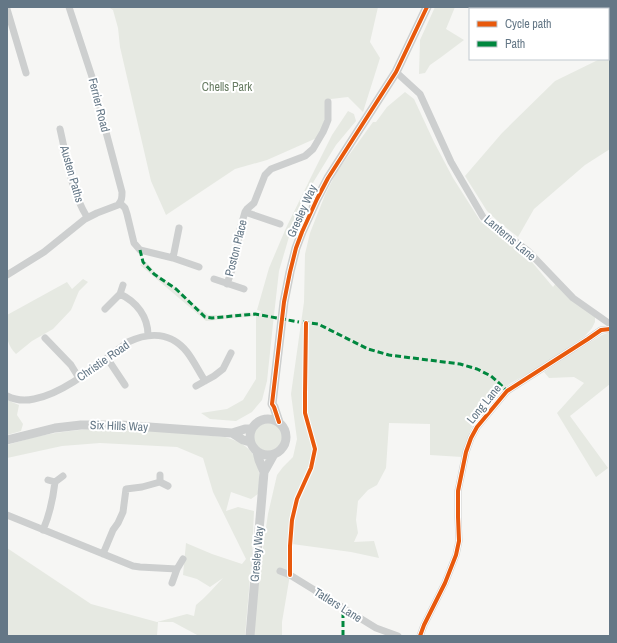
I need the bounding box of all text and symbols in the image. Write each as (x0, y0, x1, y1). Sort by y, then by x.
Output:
legend (469, 8, 609, 60)
text: Cycle path (505, 16, 552, 32)
text: Path (505, 36, 525, 52)
street label: Ferrier Road (85, 76, 113, 134)
park label: Chells Park (202, 79, 252, 95)
street label: Austen Paths (56, 143, 88, 204)
street label: Gresley Way (283, 182, 321, 240)
street label: Lanterns Lane (481, 212, 539, 264)
street label: Poston Place (221, 218, 251, 278)
street label: Christie Road (74, 337, 132, 385)
street label: Long Lane (463, 381, 505, 427)
street label: Six Hills Way (90, 417, 148, 435)
street label: Gresley Way (247, 525, 267, 583)
street label: Tatlers Lane (311, 584, 365, 626)

